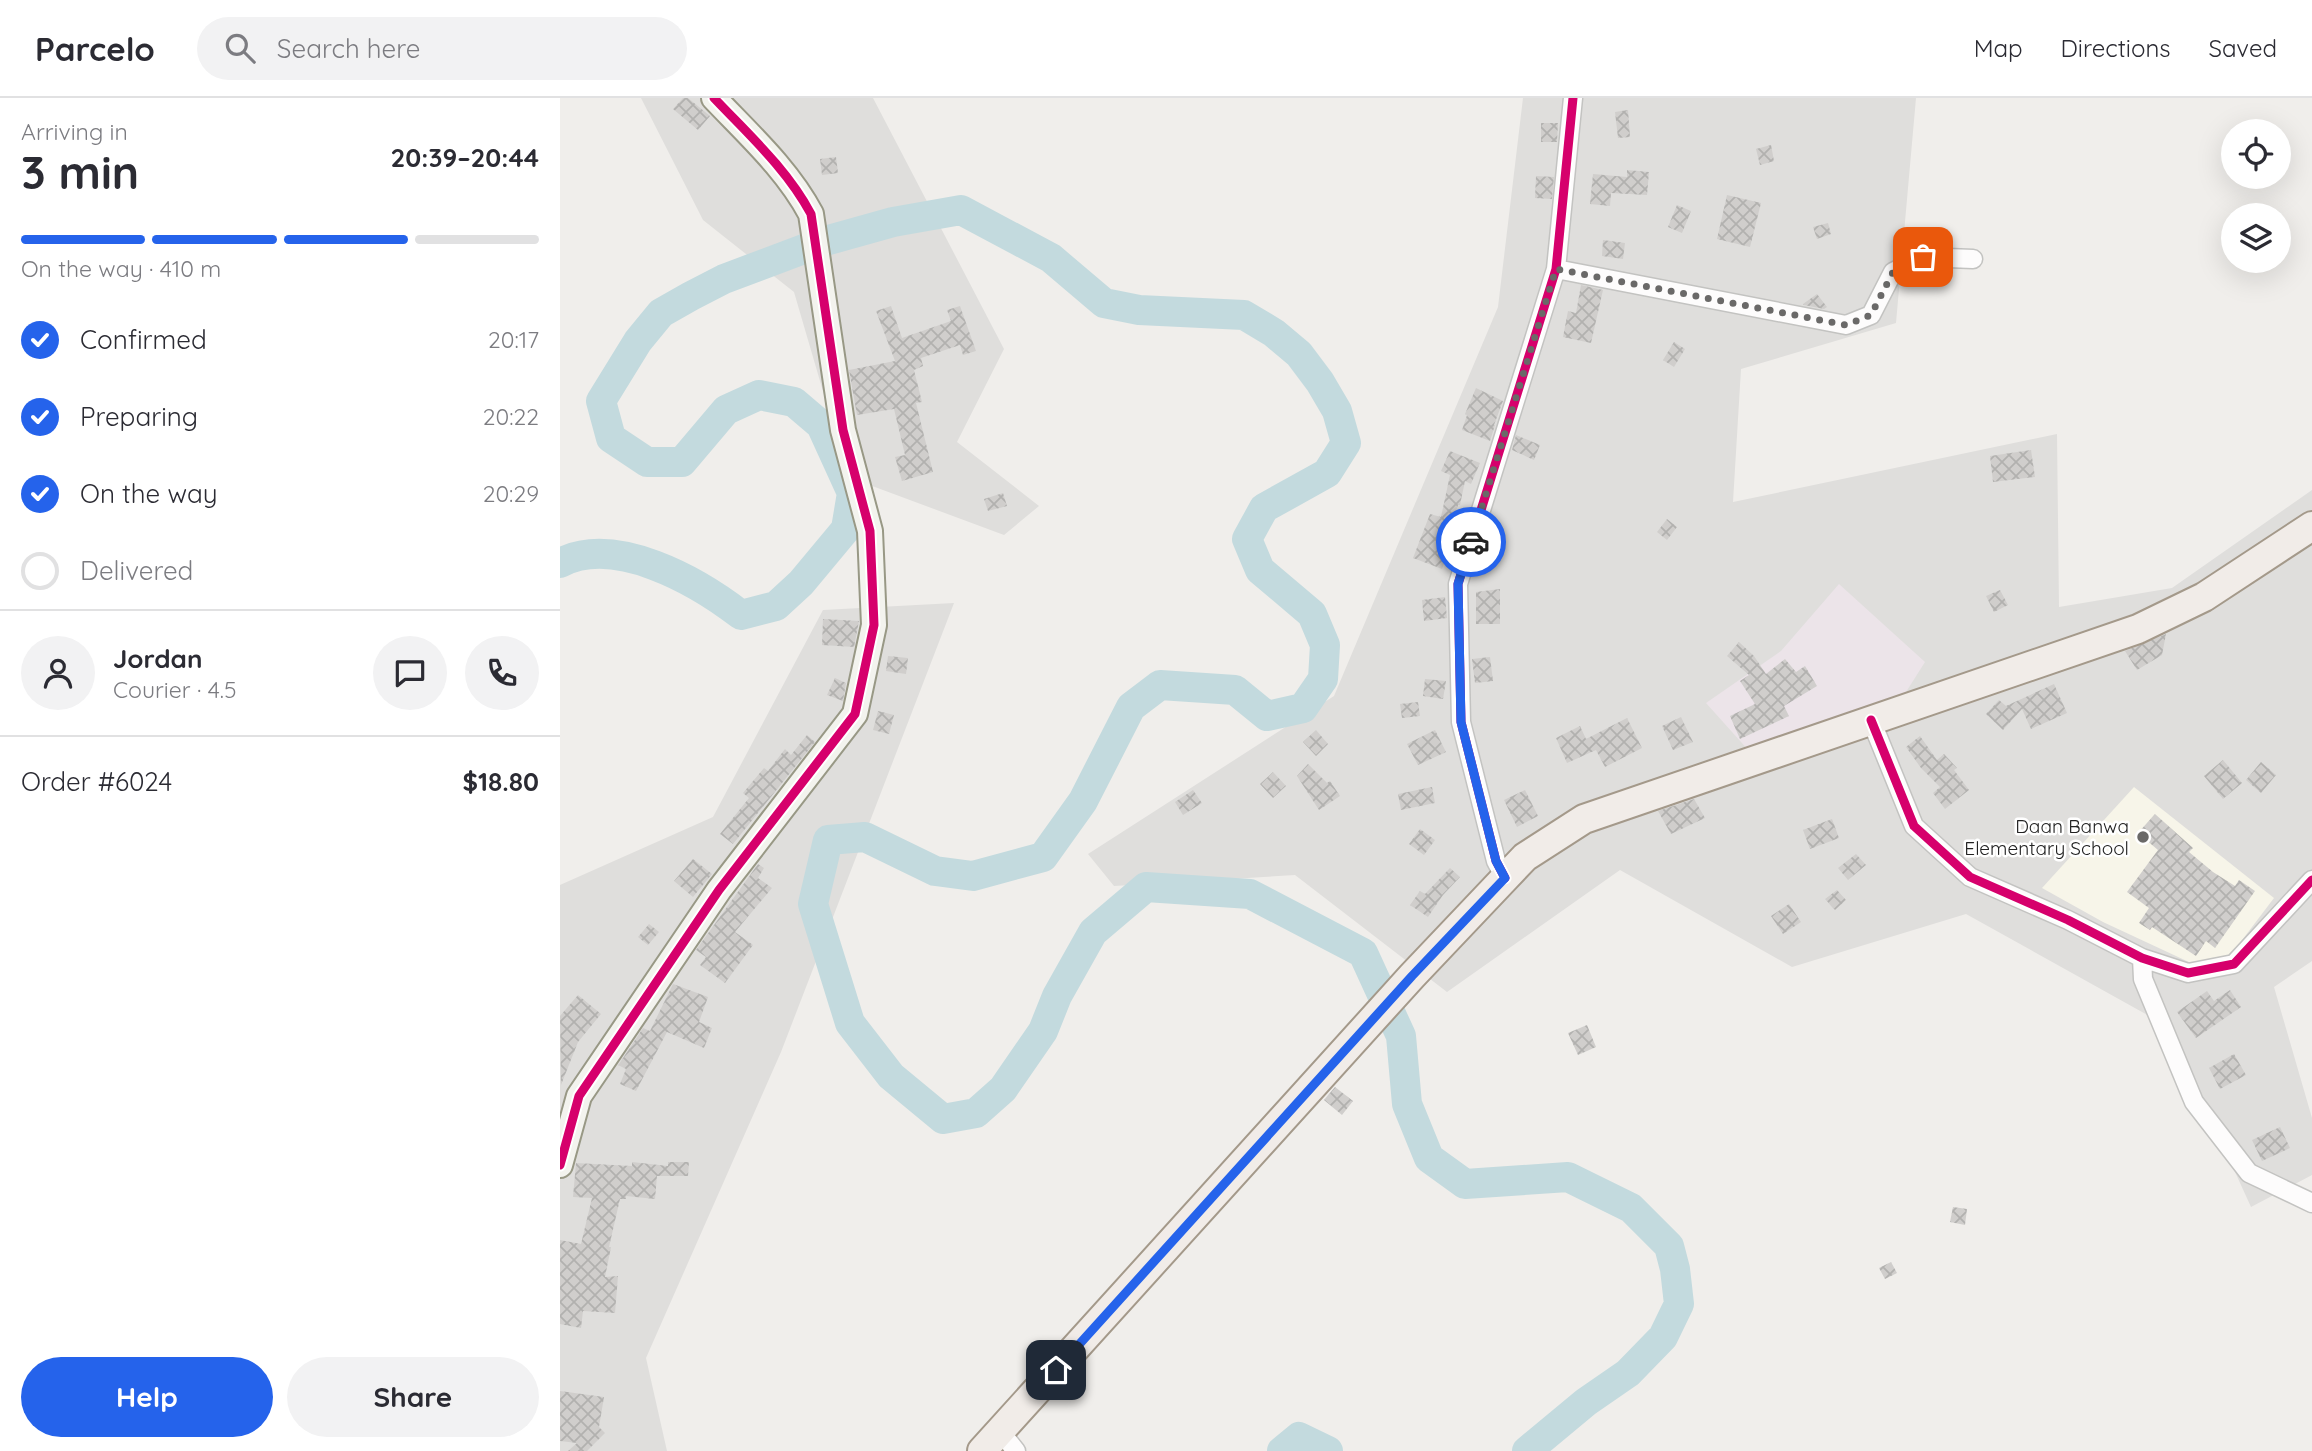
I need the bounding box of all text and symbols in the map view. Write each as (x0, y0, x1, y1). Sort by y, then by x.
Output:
search box (197, 17, 687, 80)
text: Parcelo (35, 28, 155, 69)
icon: search (221, 29, 259, 67)
text: Search here (277, 32, 420, 65)
text: Map (1974, 33, 2023, 63)
text: Directions (2061, 33, 2171, 63)
text: Saved (2209, 33, 2277, 63)
text: Arriving in (21, 117, 128, 146)
map controls (2221, 119, 2291, 273)
button: locate (2221, 119, 2291, 189)
text: 20:39–20:44 (391, 141, 539, 174)
text: 3 min (21, 143, 139, 201)
button: layers (2221, 203, 2291, 273)
pin (1893, 227, 1953, 287)
icon: bag (1904, 238, 1942, 276)
text: On the way · 410 m (21, 254, 221, 283)
icon: check (21, 321, 59, 359)
text: Confirmed (80, 323, 207, 356)
text: 20:17 (488, 325, 539, 354)
icon: check (21, 398, 59, 436)
text: Preparing (80, 400, 198, 433)
text: 20:22 (483, 402, 539, 431)
icon: check (21, 475, 59, 513)
text: On the way (80, 477, 218, 510)
text: 20:29 (483, 479, 539, 508)
courier (1436, 507, 1506, 577)
icon: car (1452, 523, 1490, 561)
text: Delivered (80, 554, 193, 587)
button: person (21, 636, 95, 710)
button: chat (373, 636, 447, 710)
button: phone (465, 636, 539, 710)
text: Jordan (113, 642, 202, 675)
text: Courier · 4.5 (113, 675, 237, 704)
text: Order #6024 (21, 765, 172, 798)
text: $18.80 (462, 765, 539, 798)
place label: Daan Banwa Elementary School (1964, 814, 2129, 860)
marker: Daan Banwa Elementary School (2135, 829, 2151, 845)
pin (1026, 1340, 1086, 1400)
icon: home (1037, 1351, 1075, 1389)
button: Help (21, 1357, 273, 1437)
button: Share (287, 1357, 539, 1437)

